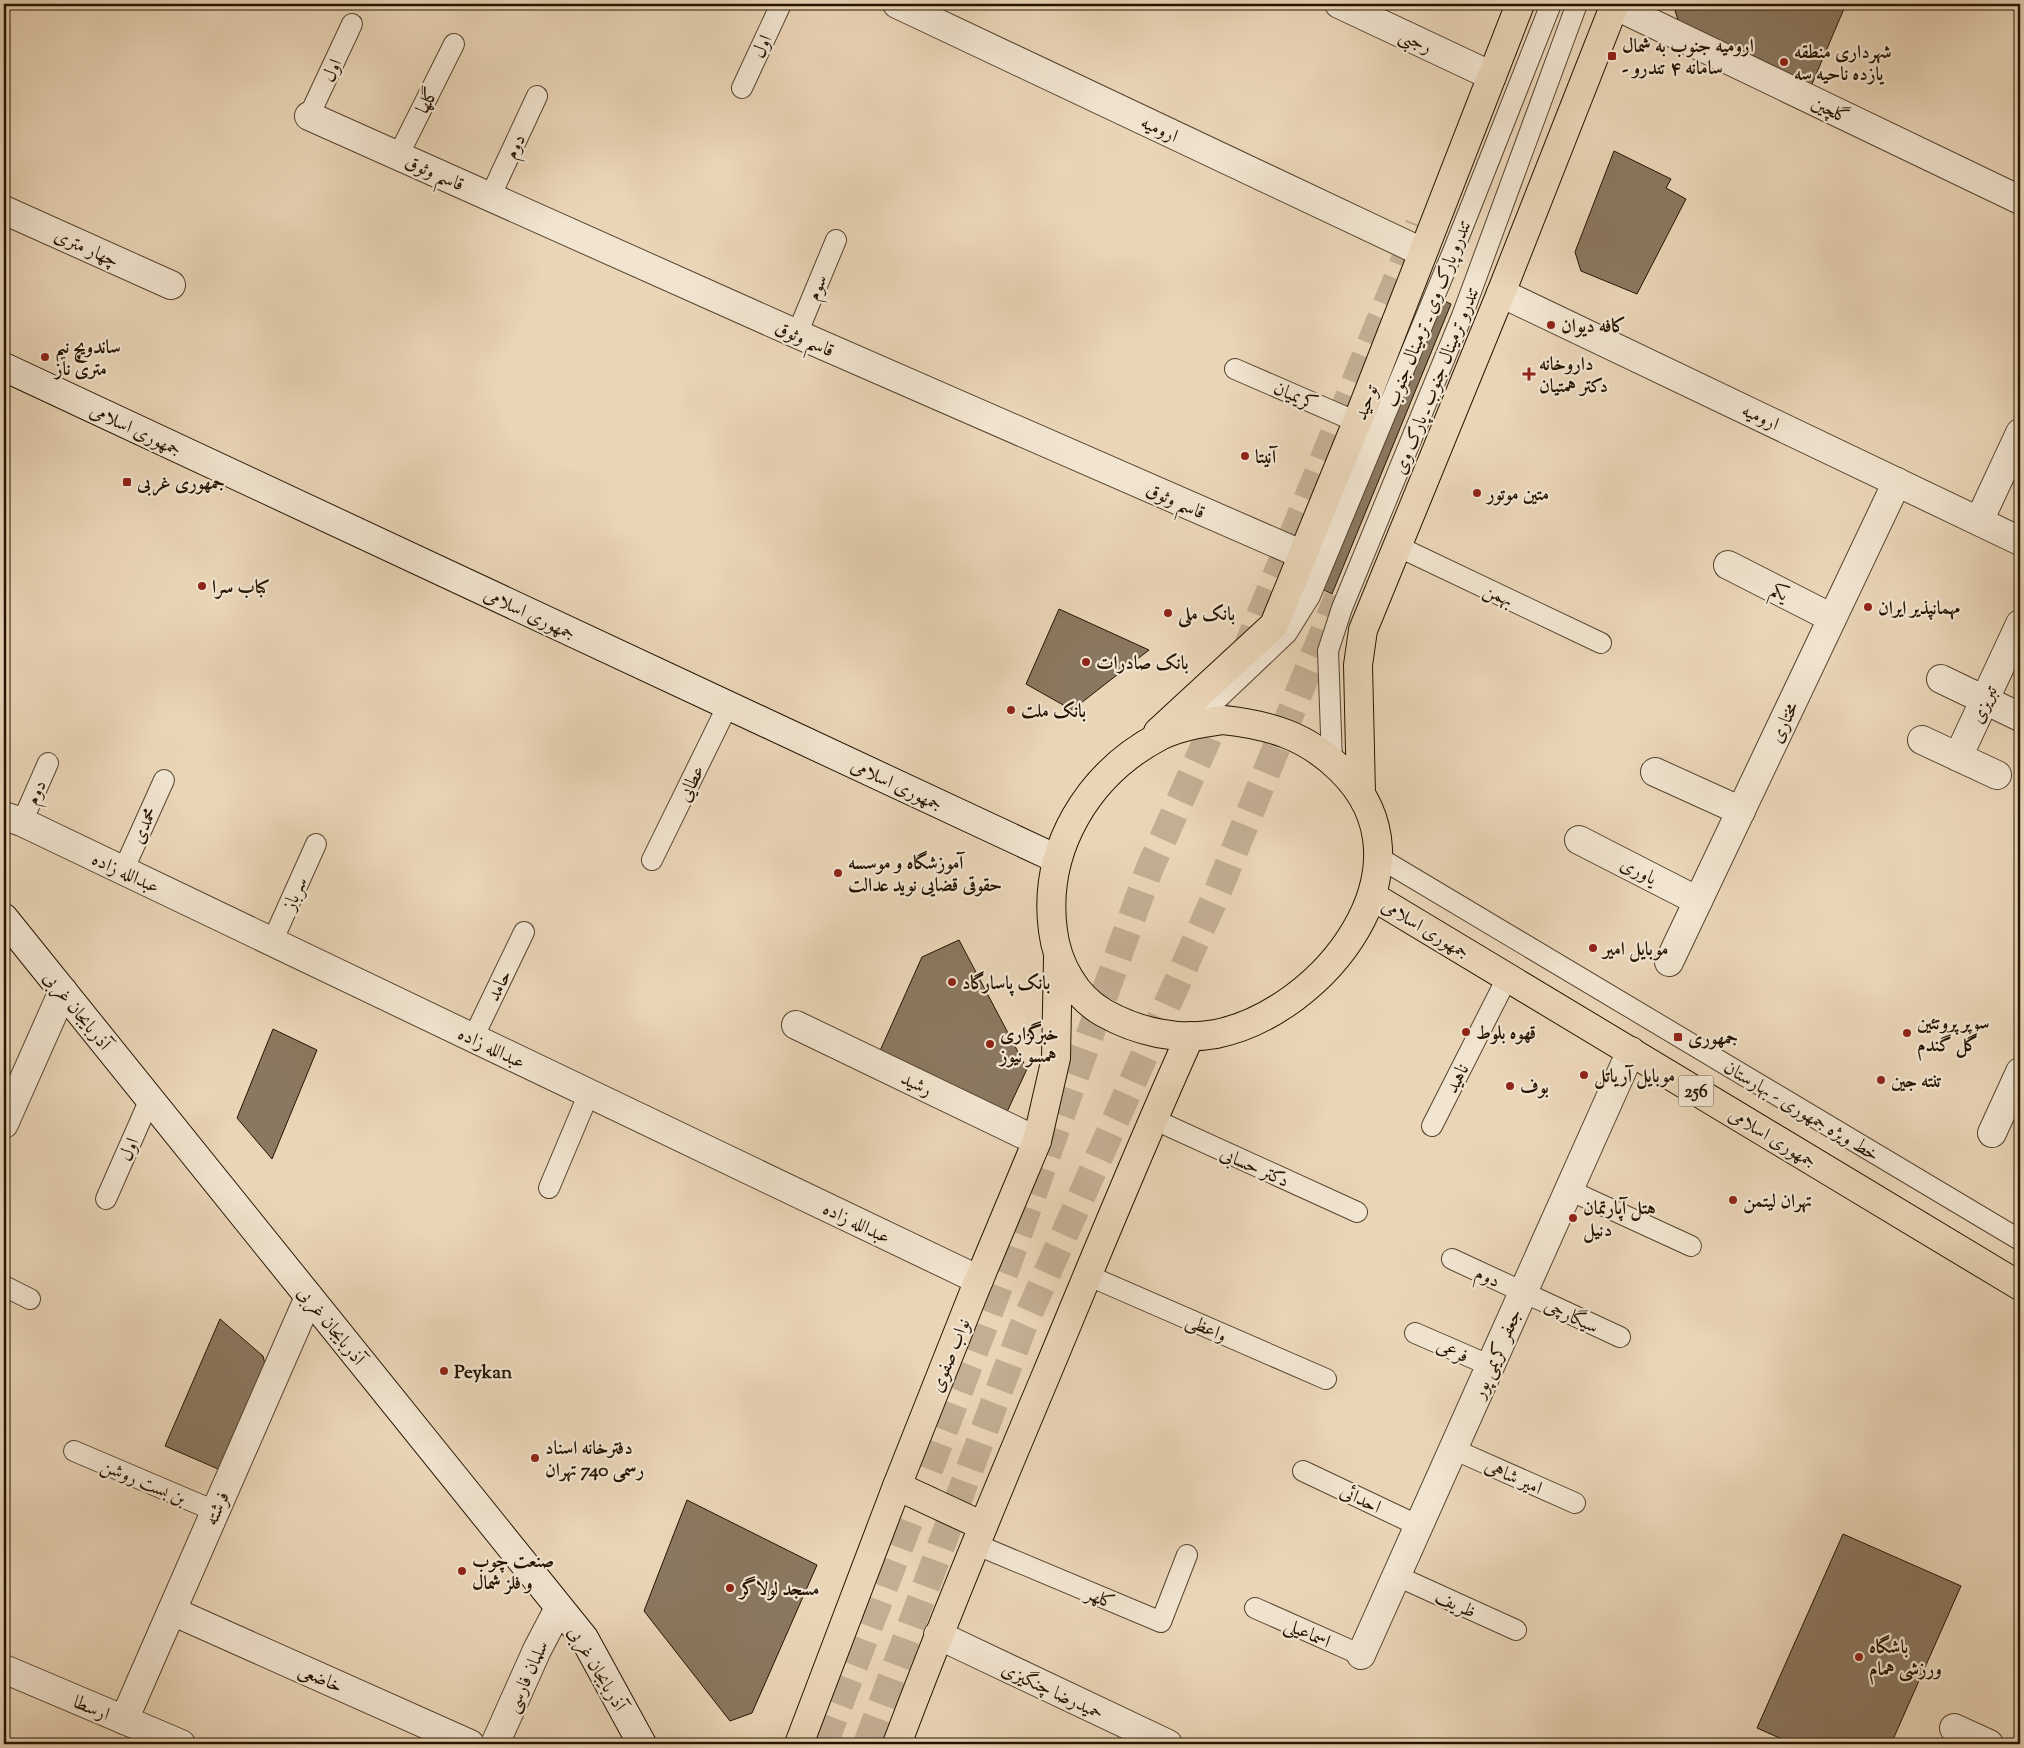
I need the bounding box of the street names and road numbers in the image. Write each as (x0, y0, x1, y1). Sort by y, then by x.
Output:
street label: رجبی (1394, 23, 1436, 62)
street label: اول (746, 31, 780, 63)
street label: اول (316, 55, 350, 87)
street label: گلها (410, 83, 446, 119)
street label: گلچین (1806, 90, 1854, 132)
street label: ارومیه (1136, 110, 1182, 151)
street label: دوم (499, 130, 535, 164)
street label: قاسم وثوق (399, 149, 468, 203)
street label: تندرو پارک وی ـ ترمینال جنوب (1379, 216, 1479, 412)
street label: چهار متری (49, 223, 123, 275)
street label: سوم (801, 271, 837, 306)
street label: تندرو ترمینال جنوب ـ پارک وی (1387, 283, 1487, 479)
street label: قاسم وثوق (769, 315, 838, 369)
street label: کریمیان (1269, 376, 1321, 419)
street label: توحید (1348, 381, 1387, 425)
street label: جمهوری اسلامی (85, 398, 185, 464)
street label: ارومیه (1737, 398, 1783, 439)
street label: قاسم وثوق (1140, 477, 1209, 531)
street label: یکم (1764, 577, 1794, 611)
street label: بهمن (1478, 578, 1518, 615)
street label: جمهوری اسلامی (479, 582, 579, 648)
street label: تبریزی (1965, 681, 2006, 729)
street label: مختاری (1764, 698, 1807, 748)
street label: جمهوری اسلامی (846, 753, 946, 819)
street label: عطایی (672, 761, 713, 807)
street label: دوم (20, 776, 55, 810)
street label: محمدی (125, 803, 165, 849)
street label: عبدالله زاده (87, 847, 163, 902)
street label: یاوری (1615, 852, 1662, 893)
street label: سرباز (276, 873, 316, 917)
street label: جمهوری اسلامی (1376, 893, 1474, 967)
street label: آذربایجان غربی (36, 966, 118, 1058)
street label: حامد (481, 966, 519, 1006)
street label: عبدالله زاده (453, 1021, 529, 1077)
street label: خط ویژه جمهوری - بهارستان (1718, 1055, 1884, 1169)
street label: ناهید (1439, 1060, 1477, 1099)
street label: رشید (896, 1066, 936, 1104)
road number: 256 (1678, 1076, 1714, 1106)
street label: جمهوری اسلامی (1723, 1102, 1821, 1176)
street label: اول (113, 1134, 147, 1166)
street label: دکتر حسابی (1215, 1141, 1293, 1196)
street label: عبدالله زاده (818, 1196, 894, 1252)
street label: دوم (1470, 1261, 1504, 1297)
street label: آذربایجان غربی (290, 1281, 372, 1373)
street label: سیگارچی (1539, 1292, 1603, 1342)
street label: جعفر کریمی پور (1466, 1305, 1530, 1405)
street label: واعظی (1181, 1308, 1231, 1350)
street label: نواب صفوی (924, 1315, 978, 1397)
street label: فرعی (1432, 1334, 1472, 1371)
street label: بن بست روشن (96, 1453, 190, 1514)
street label: امیر شاهی (1480, 1454, 1546, 1503)
street label: احدائی (1335, 1479, 1385, 1522)
street label: فرشته (199, 1488, 238, 1530)
street label: کلهر (1080, 1580, 1119, 1617)
street label: ظریف (1430, 1584, 1480, 1626)
street label: اسماعیلی (1280, 1612, 1334, 1656)
street label: آذربایجان غربی (560, 1622, 633, 1719)
street label: سلمان فارسی (500, 1636, 557, 1718)
street label: حمیدرضا چنگیزی (996, 1656, 1108, 1728)
street label: خاضعی (294, 1658, 346, 1701)
street label: ارسطا (69, 1690, 113, 1729)

